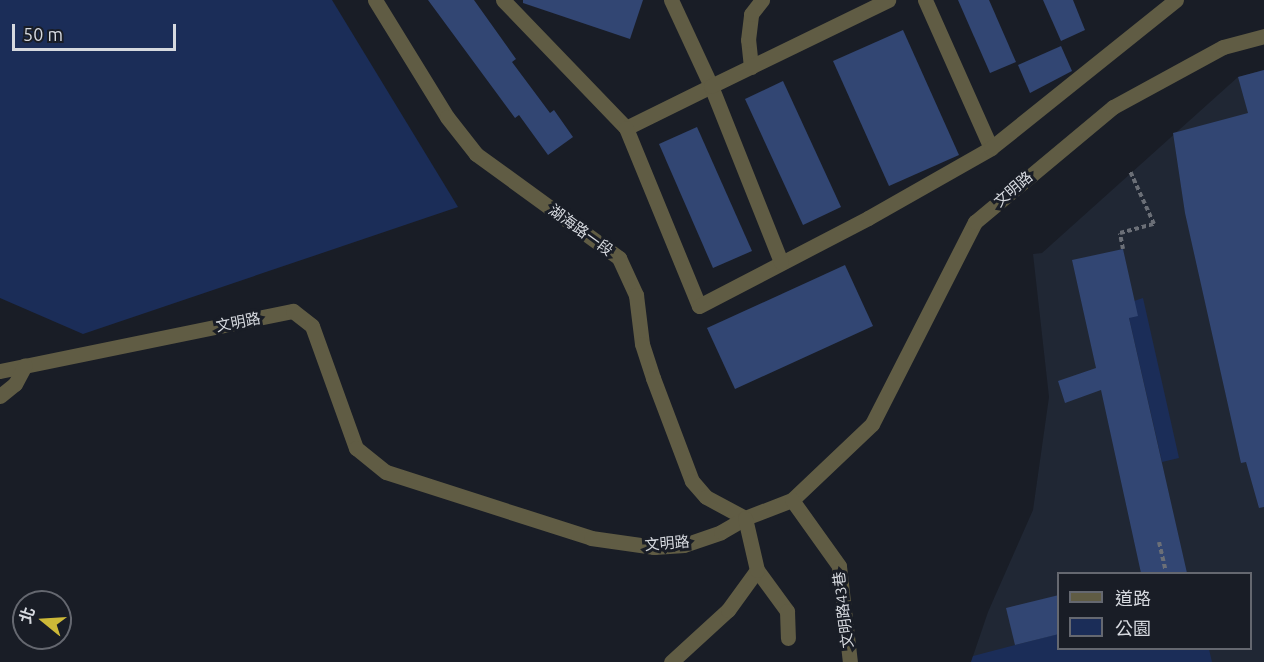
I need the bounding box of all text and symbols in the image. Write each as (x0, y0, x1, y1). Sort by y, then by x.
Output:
scale bar (15, 12, 178, 50)
text: 50 m (23, 24, 63, 44)
street label: 文明路 (990, 167, 1036, 211)
street label: 湖海路一段 (545, 201, 617, 259)
street label: 文明路 (214, 309, 262, 335)
street label: 文明路 (644, 532, 690, 554)
street label: 文明路43巷 (829, 571, 857, 649)
legend (1057, 572, 1252, 650)
text: 道路 (1115, 588, 1151, 608)
north arrow (12, 590, 72, 650)
text: 北 (16, 605, 38, 625)
text: 公園 (1115, 618, 1151, 638)

